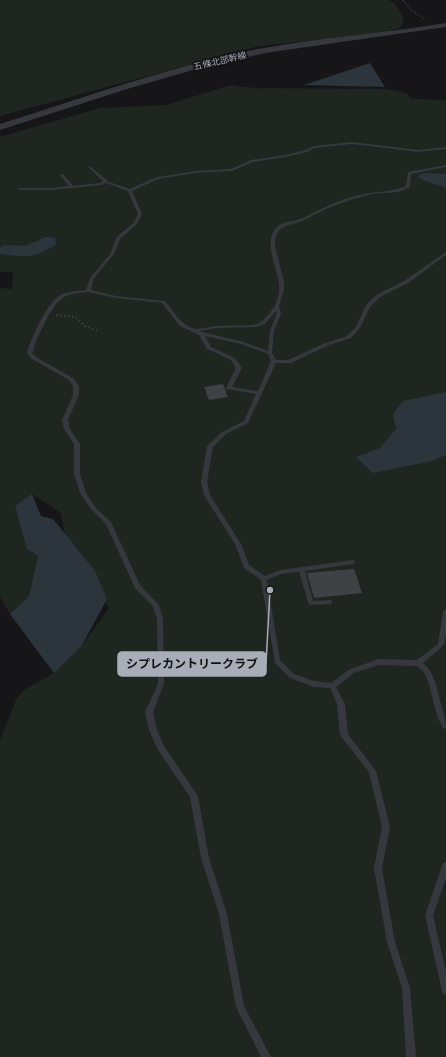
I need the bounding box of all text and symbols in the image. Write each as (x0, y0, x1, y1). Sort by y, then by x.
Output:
street label: 五條北部幹線 (192, 49, 249, 73)
callout: シプレカントリークラブ (118, 652, 266, 676)
text: シプレカントリークラブ (126, 656, 258, 672)

